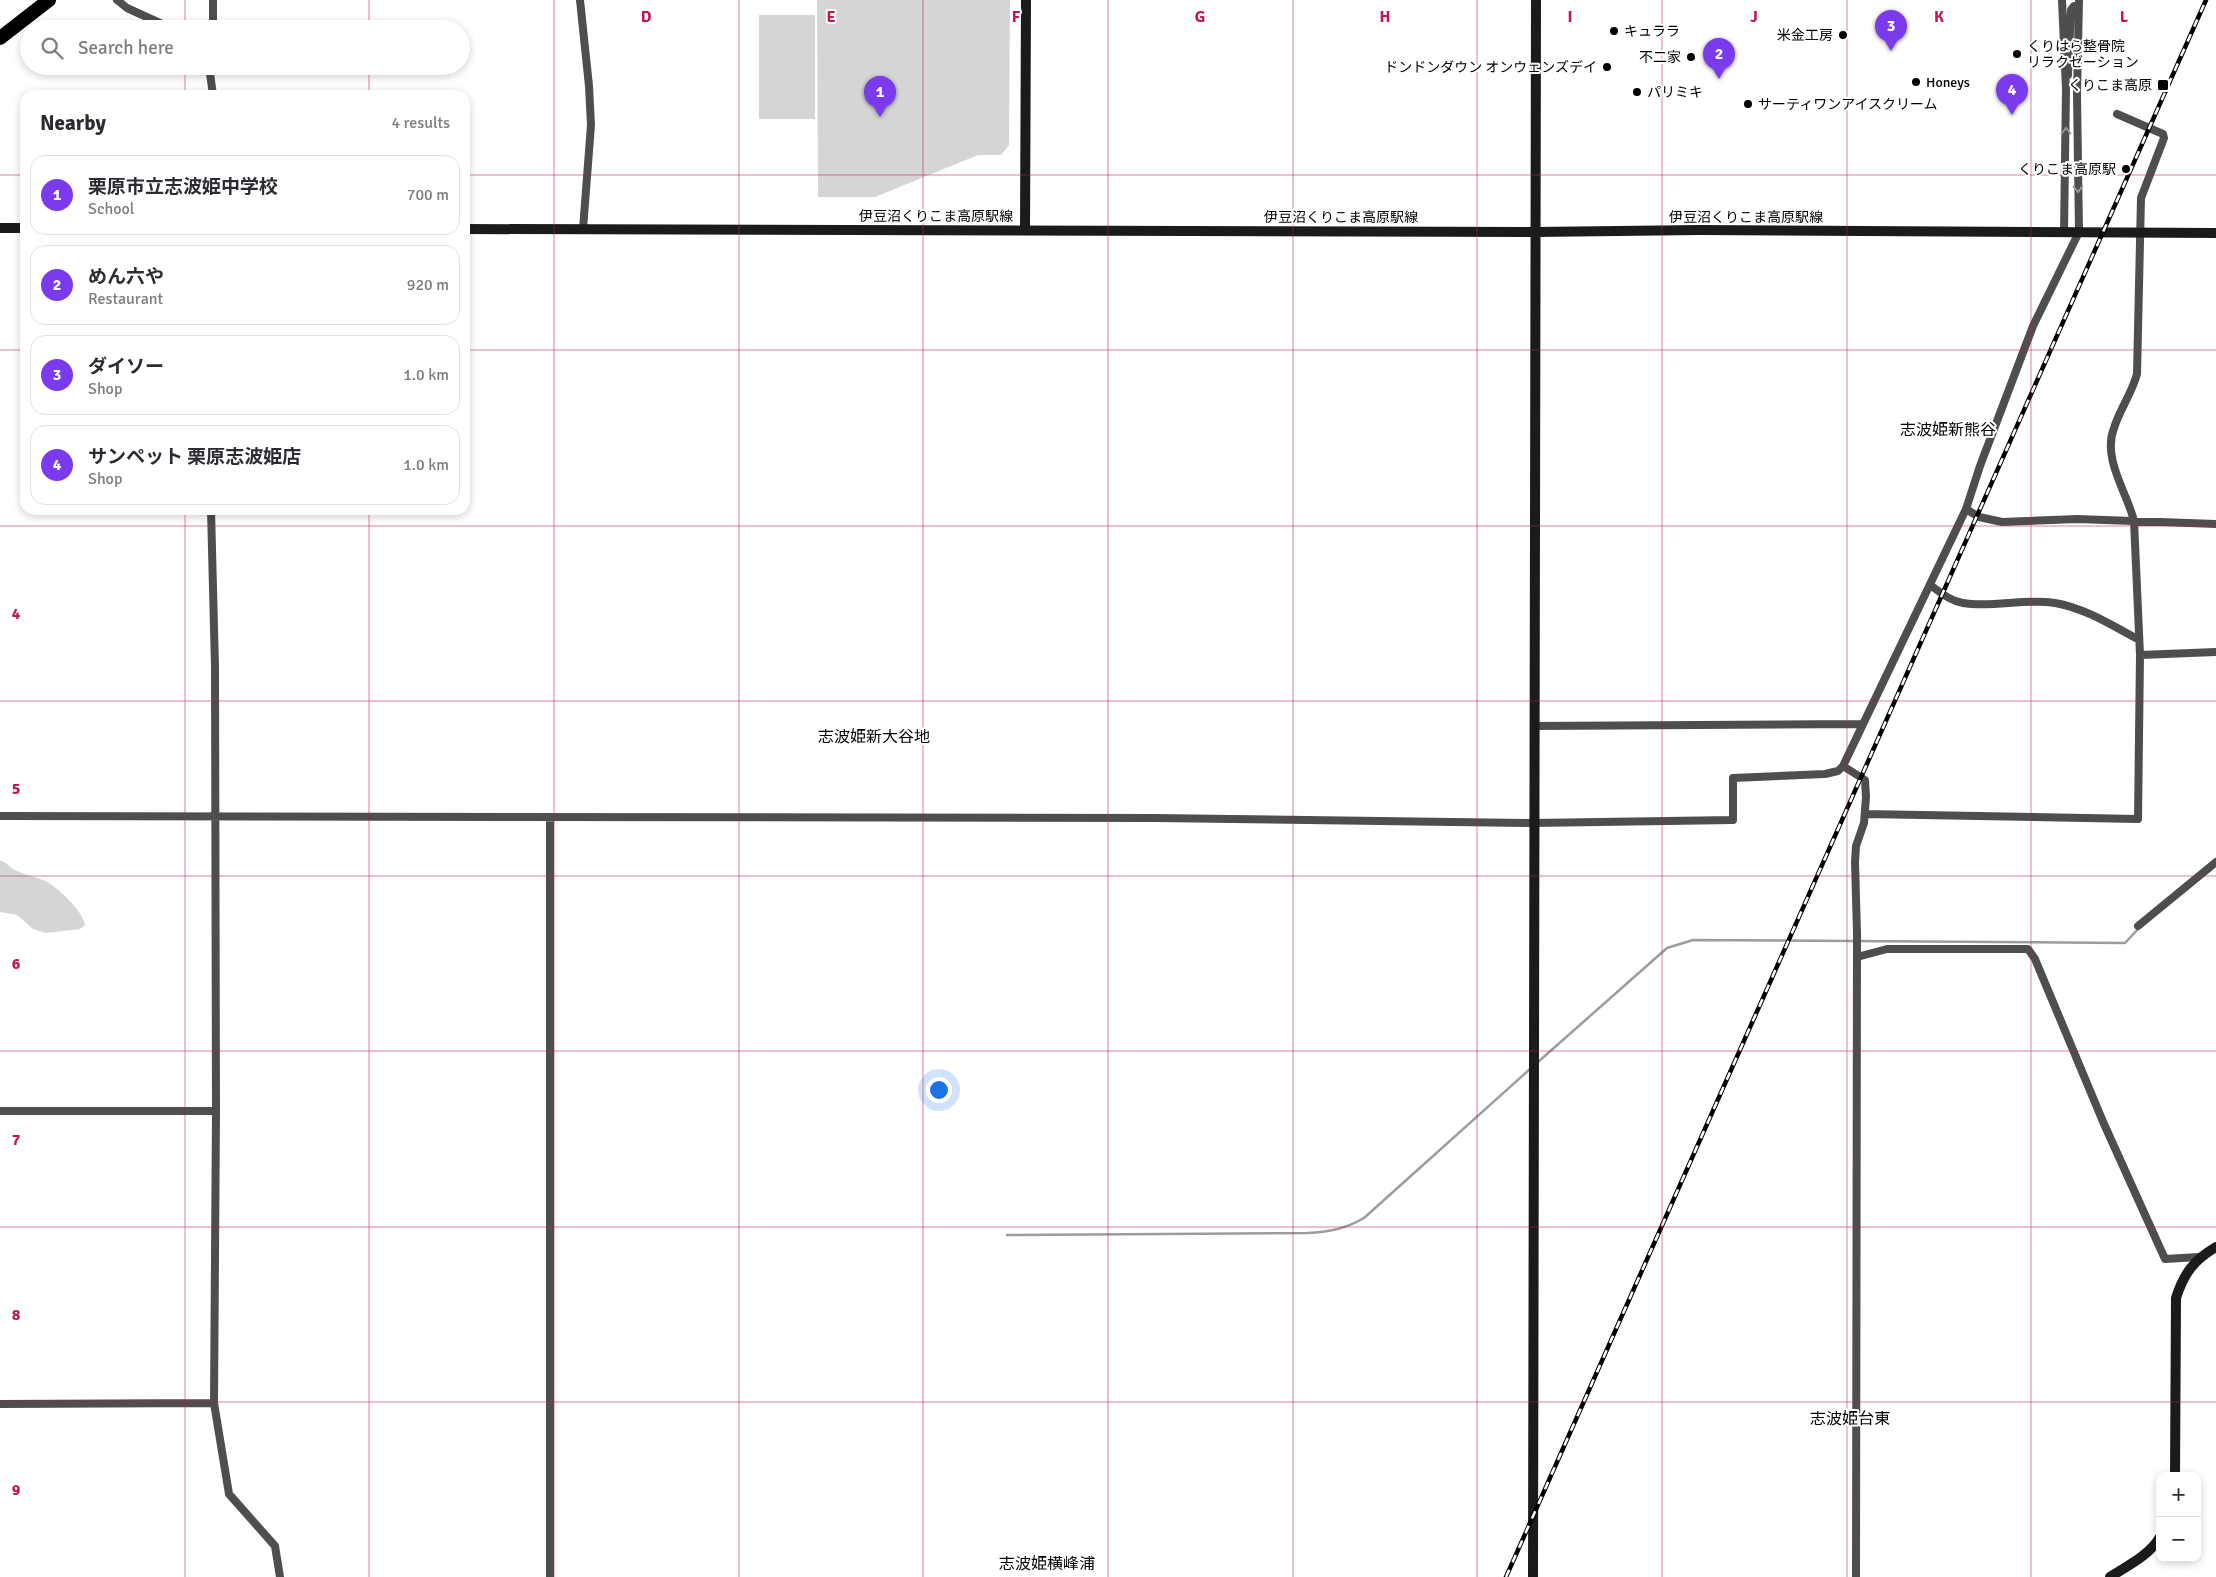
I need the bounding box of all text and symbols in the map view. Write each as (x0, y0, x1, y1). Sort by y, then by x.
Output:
text: D (641, 7, 652, 27)
text: E (826, 7, 836, 27)
text: F (1012, 7, 1021, 27)
text: G (1195, 7, 1205, 27)
text: H (1380, 7, 1390, 27)
text: I (1567, 7, 1573, 27)
text: J (1750, 7, 1758, 27)
text: K (1934, 7, 1944, 27)
text: L (2120, 7, 2129, 27)
pin: 3 (1875, 10, 1907, 51)
search box (20, 20, 470, 75)
place label: キュララ (1624, 23, 1680, 40)
marker: キュララ (1608, 25, 1620, 37)
place label: 米金工房 (1777, 27, 1833, 44)
marker: 米金工房 (1837, 29, 1849, 41)
icon: search (38, 34, 66, 62)
text: Search here (78, 36, 174, 60)
pin: 2 (1703, 38, 1735, 79)
place label: くりはら整骨院 リラクゼーション (2027, 38, 2139, 71)
marker: くりはら整骨院 リラクゼーション (2011, 48, 2023, 60)
place label: 不二家 (1639, 49, 1681, 66)
marker: 不二家 (1685, 51, 1697, 63)
place label: ドンドンダウン オンウェンズデイ (1384, 59, 1597, 76)
marker: ドンドンダウン オンウェンズデイ (1601, 61, 1613, 73)
place label: Honeys (1926, 74, 1970, 91)
pin: 4 (1996, 74, 2028, 115)
pin: 1 (864, 76, 896, 117)
marker: Honeys (1910, 76, 1922, 88)
place label: くりこま高原 (2068, 77, 2152, 94)
marker: くりこま高原 (2156, 78, 2170, 92)
place label: パリミキ (1647, 84, 1703, 101)
marker: パリミキ (1631, 86, 1643, 98)
place label: サーティワンアイスクリーム (1758, 96, 1938, 113)
marker: サーティワンアイスクリーム (1742, 98, 1754, 110)
text: Nearby (40, 110, 106, 136)
text: 4 results (391, 113, 450, 133)
one-way arrow (2061, 127, 2071, 134)
place label: くりこま高原駅 (2018, 161, 2116, 178)
marker: くりこま高原駅 (2120, 163, 2132, 175)
text: 栗原市立志波姫中学校 (88, 175, 278, 199)
text: 1 (53, 185, 61, 205)
text: 700 m (407, 185, 449, 205)
one-way arrow (2073, 185, 2083, 193)
text: School (88, 199, 134, 219)
street label: 伊豆沼くりこま高原駅線 (859, 208, 1013, 225)
street label: 伊豆沼くりこま高原駅線 (1264, 209, 1418, 226)
street label: 伊豆沼くりこま高原駅線 (1669, 209, 1823, 226)
text: めん六や (88, 265, 164, 289)
text: 2 (53, 275, 61, 295)
text: 920 m (407, 275, 449, 295)
text: Restaurant (88, 289, 163, 309)
text: ダイソー (88, 355, 164, 379)
text: 3 (53, 365, 61, 385)
text: 1.0 km (403, 365, 449, 385)
text: Shop (88, 379, 122, 399)
district label: 志波姫新熊谷 (1900, 420, 1996, 440)
text: サンペット 栗原志波姫店 (88, 445, 301, 469)
text: 4 (53, 455, 61, 475)
text: 1.0 km (403, 455, 449, 475)
text: Shop (88, 469, 122, 489)
text: 4 (12, 604, 21, 624)
district label: 志波姫新大谷地 (818, 727, 930, 747)
text: 5 (12, 779, 20, 799)
text: 6 (12, 954, 21, 974)
your location (926, 1077, 952, 1103)
text: 7 (12, 1130, 21, 1150)
text: 8 (12, 1305, 21, 1325)
district label: 志波姫台東 (1810, 1409, 1890, 1429)
map controls (2156, 1472, 2201, 1562)
button: + (2156, 1472, 2201, 1517)
text: 9 (12, 1480, 21, 1500)
button: − (2156, 1517, 2201, 1562)
district label: 志波姫横峰浦 (999, 1554, 1095, 1574)

